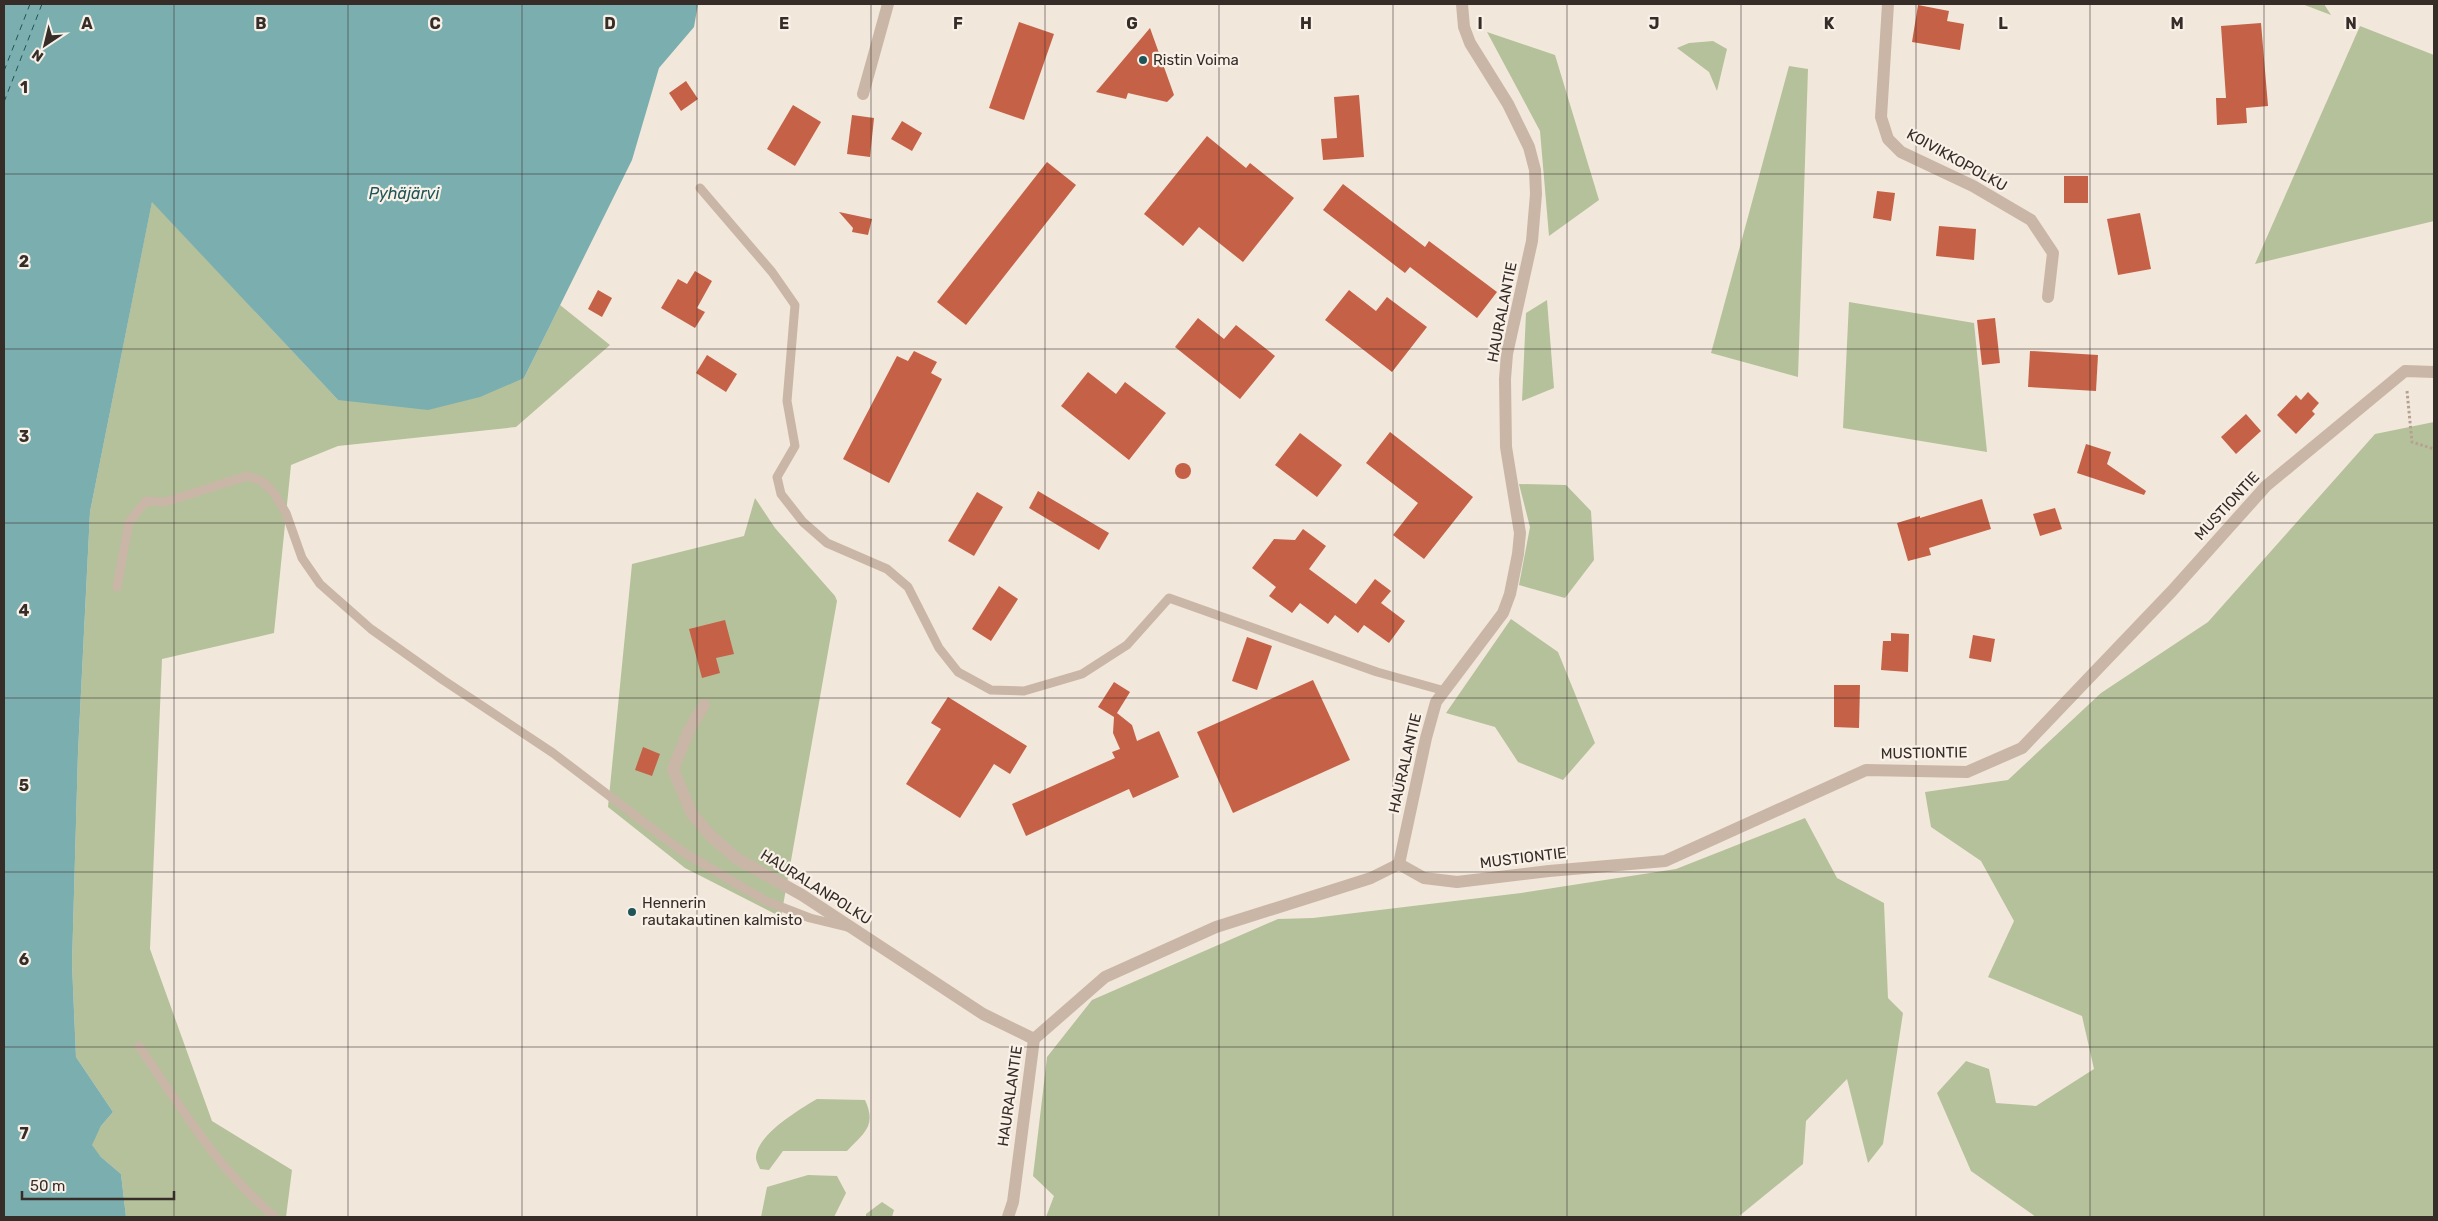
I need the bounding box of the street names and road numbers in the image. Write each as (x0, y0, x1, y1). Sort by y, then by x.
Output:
street label: KOIVIKKOPOLKU (1904, 125, 2010, 195)
street label: HAURALANTIE (1483, 260, 1521, 364)
street label: MUSTIONTIE (2191, 468, 2263, 544)
street label: HAURALANTIE (1385, 711, 1425, 815)
street label: MUSTIONTIE (1880, 743, 1968, 763)
street label: MUSTIONTIE (1479, 844, 1567, 872)
street label: HAURALANPOLKU (757, 846, 875, 928)
street label: HAURALANTIE (994, 1044, 1026, 1148)

